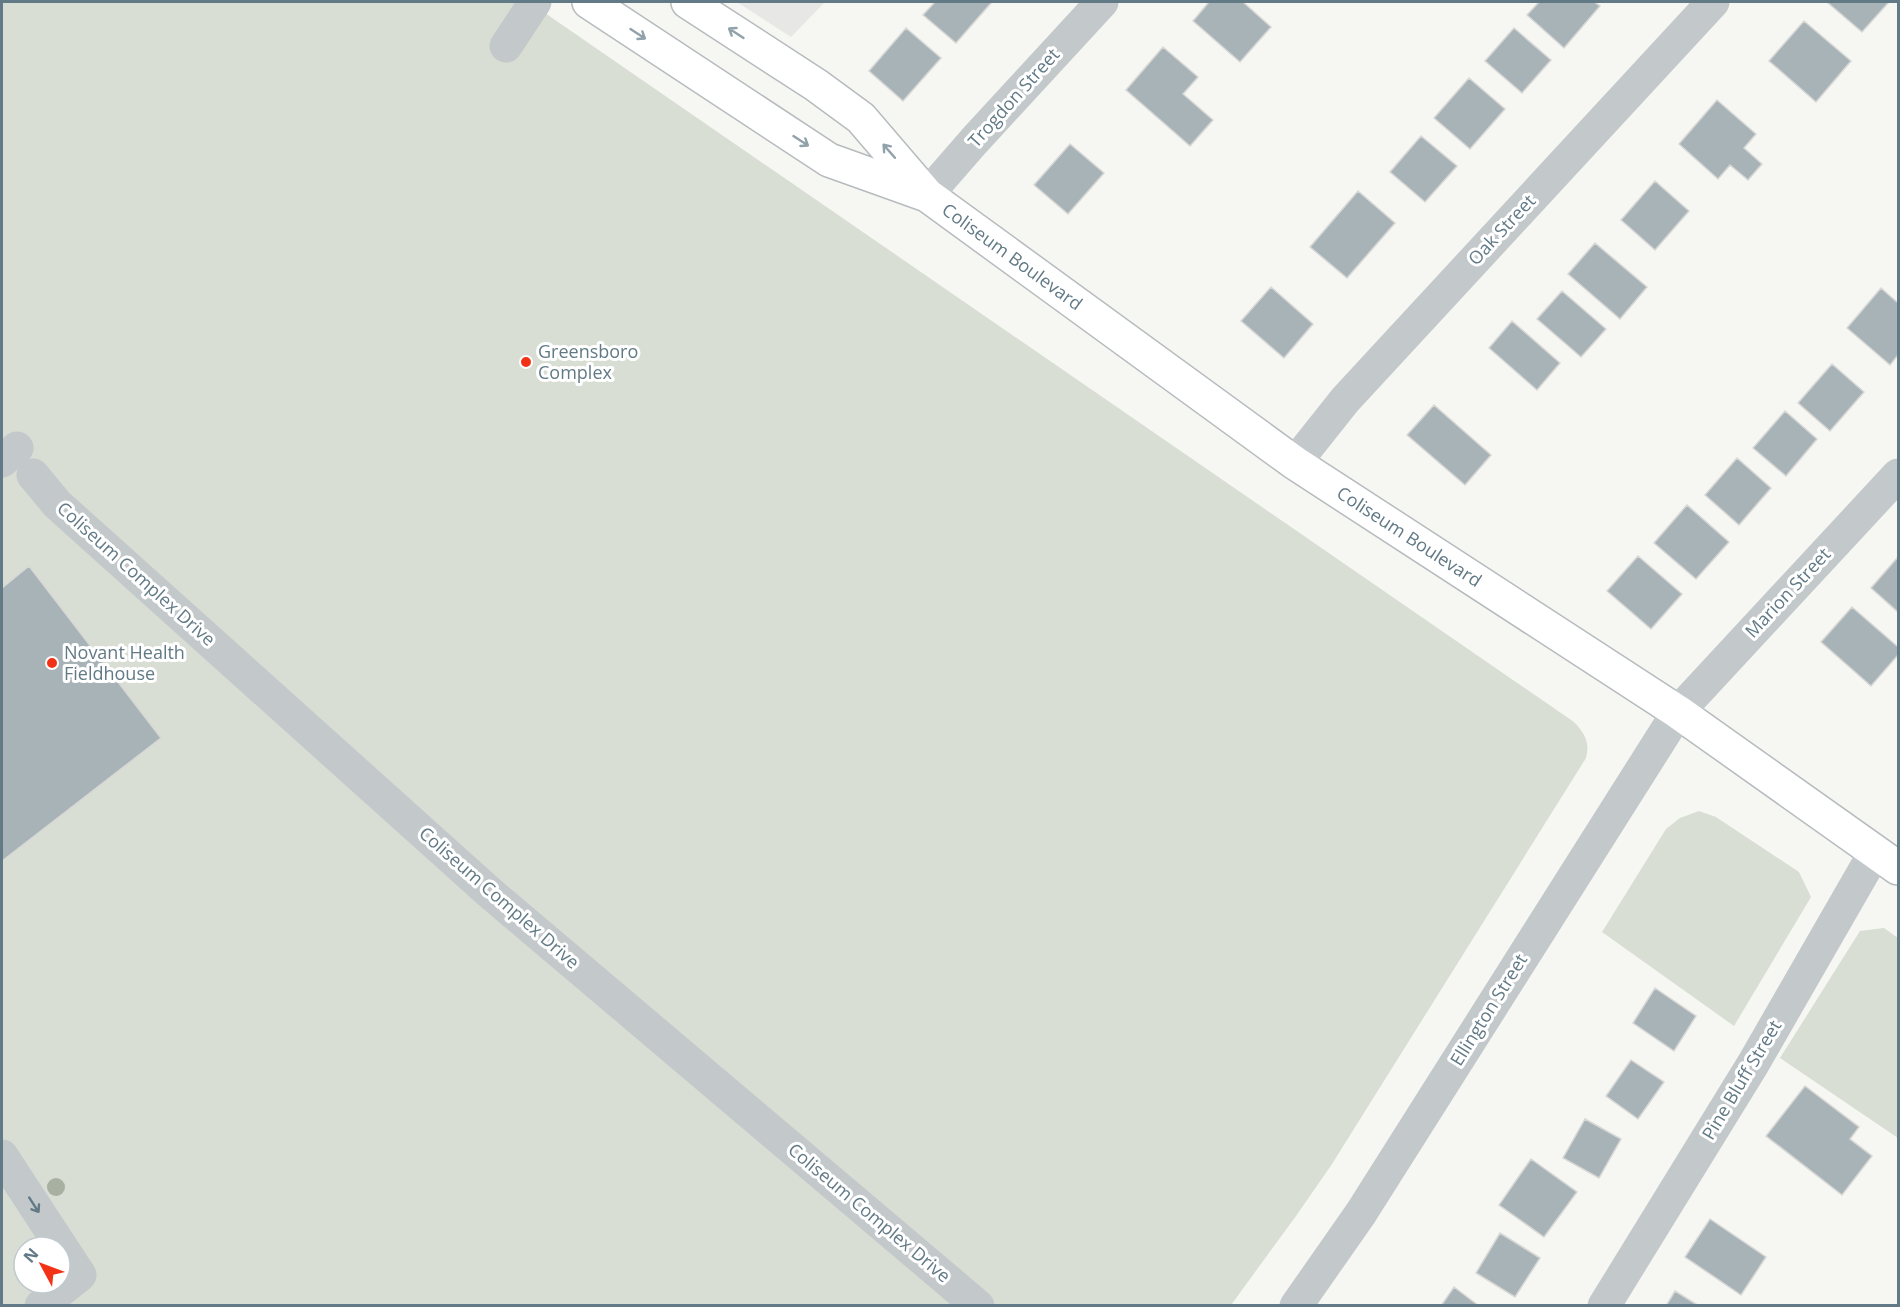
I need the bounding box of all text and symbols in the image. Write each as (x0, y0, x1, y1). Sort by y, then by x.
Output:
one-way arrow (728, 27, 744, 39)
one-way arrow (629, 28, 646, 40)
street label: Trogdon Street (962, 43, 1064, 152)
one-way arrow (792, 135, 809, 147)
one-way arrow (882, 144, 896, 159)
street label: Oak Street (1462, 189, 1540, 270)
street label: Coliseum Boulevard (938, 197, 1088, 315)
place label: Greensboro Complex (538, 339, 638, 384)
marker: Greensboro Complex (519, 355, 533, 369)
street label: Coliseum Boulevard (1333, 480, 1486, 592)
street label: Coliseum Complex Drive (52, 496, 221, 651)
street label: Marion Street (1739, 542, 1835, 643)
place label: Novant Health Fieldhouse (64, 640, 185, 685)
marker: Novant Health Fieldhouse (45, 656, 59, 670)
street label: Coliseum Complex Drive (414, 821, 585, 974)
street label: Ellington Street (1444, 949, 1532, 1070)
street label: Pine Bluff Street (1696, 1015, 1786, 1144)
street label: Coliseum Complex Drive (783, 1137, 956, 1287)
one-way arrow (28, 1196, 40, 1213)
north arrow (12, 1235, 72, 1295)
text: N (18, 1243, 43, 1267)

